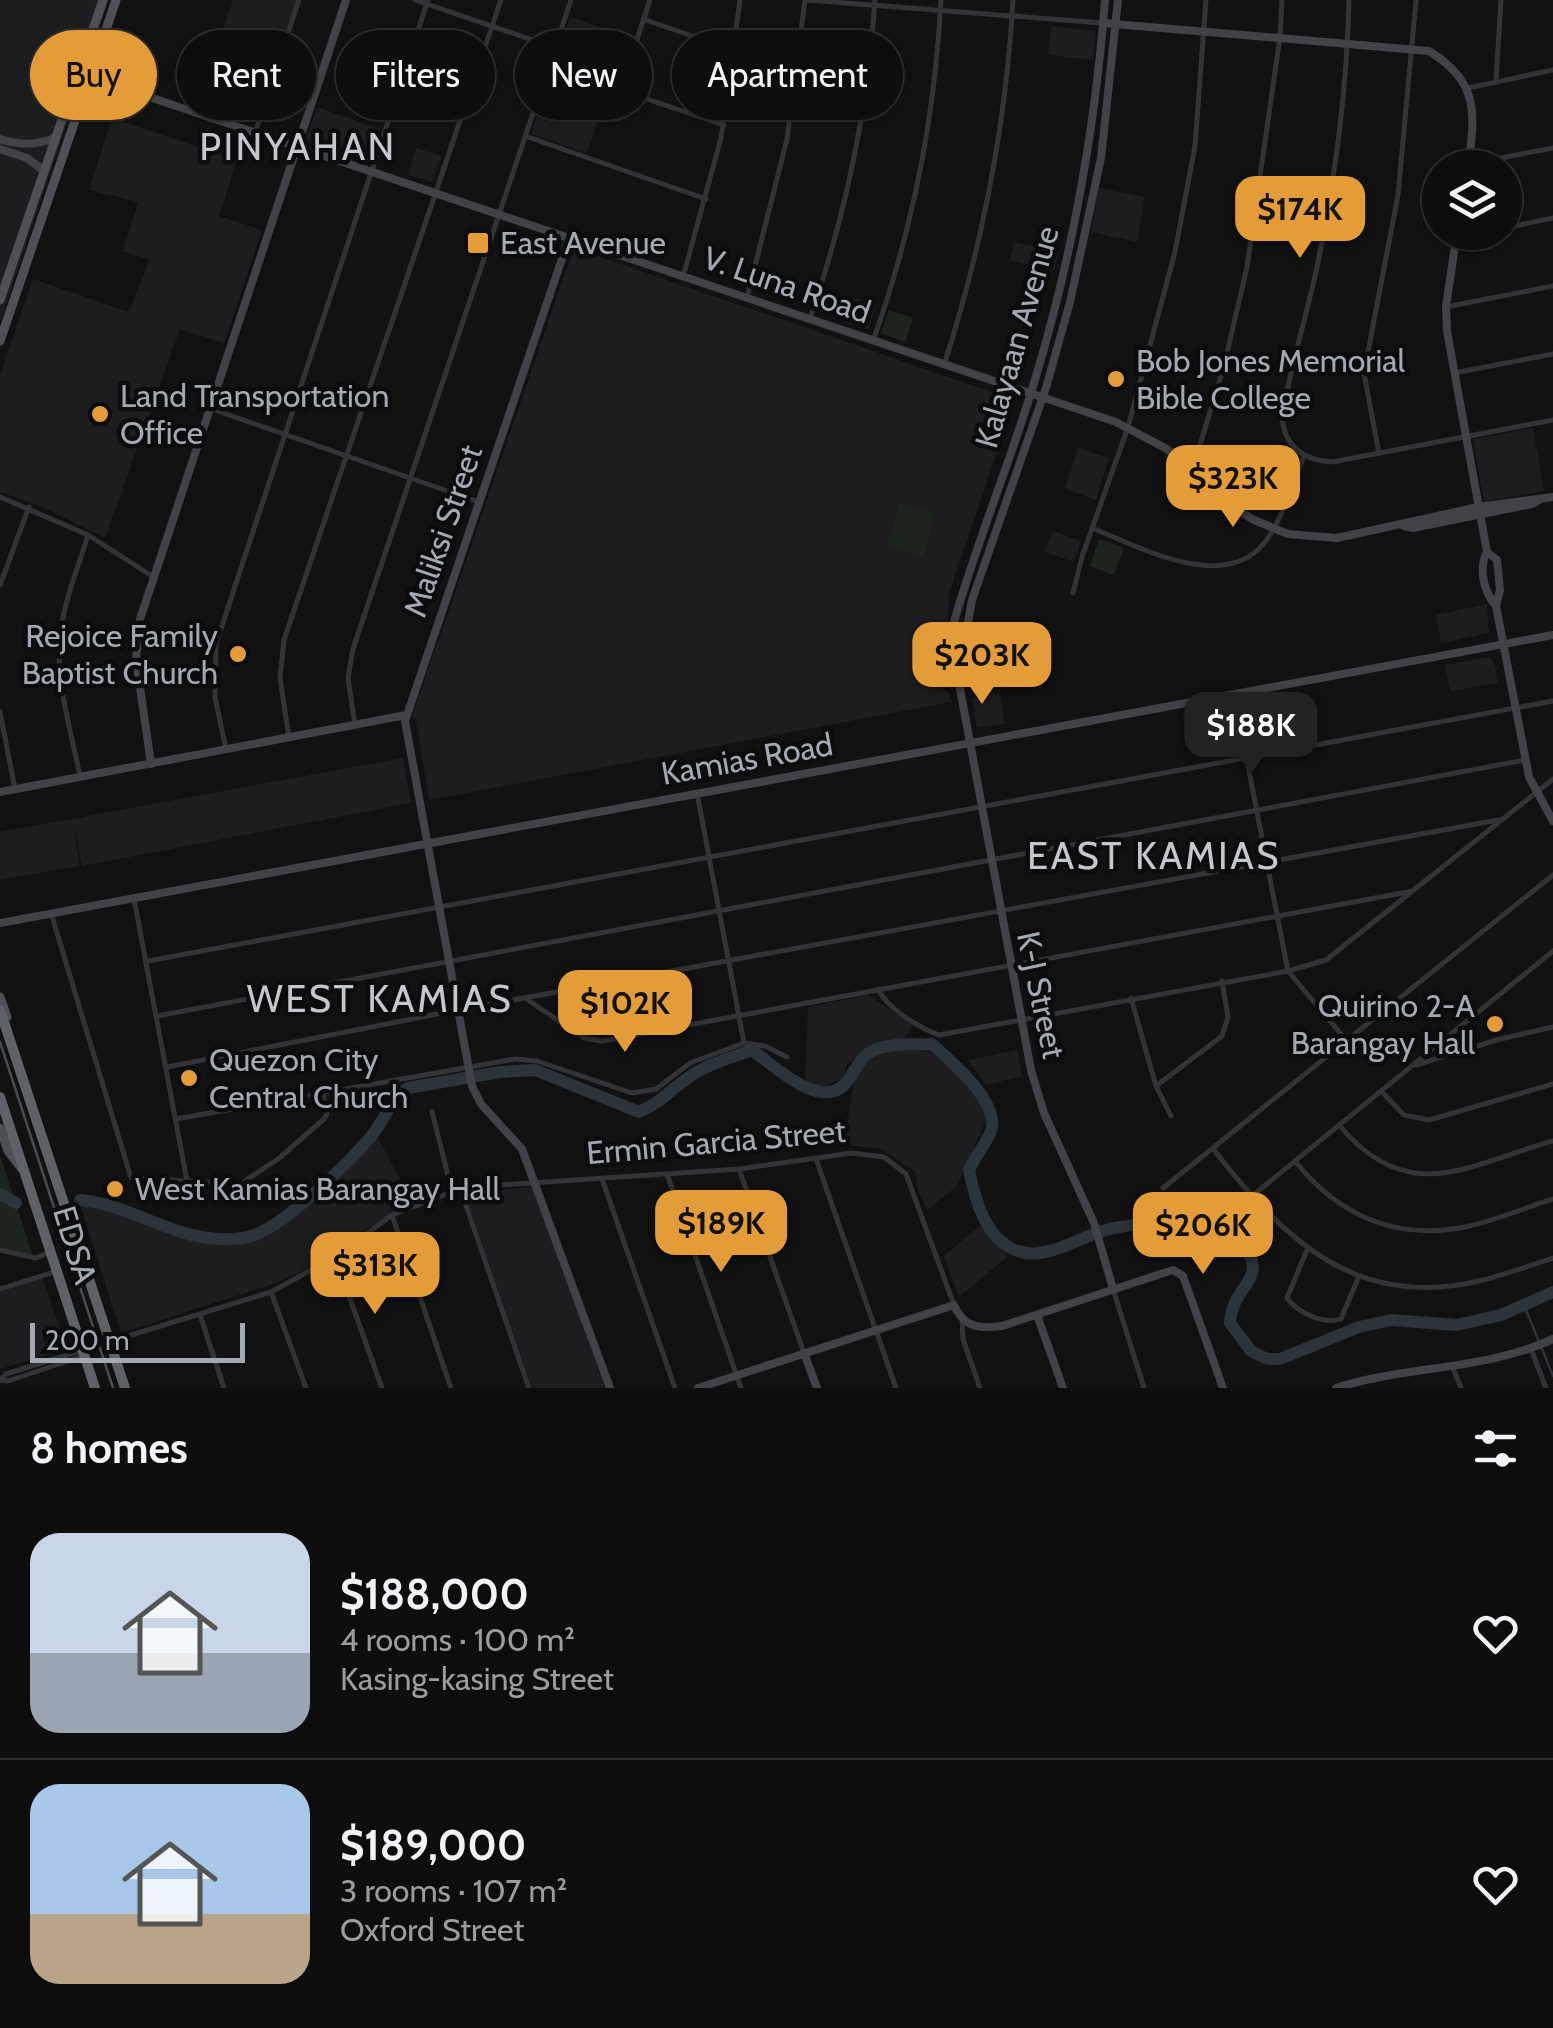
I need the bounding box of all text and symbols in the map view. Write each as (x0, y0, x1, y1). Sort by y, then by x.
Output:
chip: Buy (30, 30, 157, 120)
chip: Rent (177, 30, 316, 120)
chip: Filters (336, 30, 495, 120)
chip: New (515, 30, 652, 120)
chip: Apartment (672, 30, 903, 120)
district label: PINYAHAN (199, 123, 397, 170)
map controls (1422, 150, 1522, 250)
button: layers (1422, 150, 1522, 250)
pin: $174K (1230, 176, 1370, 261)
text: $174K (1257, 189, 1343, 228)
street label: Kalayaan Avenue (966, 221, 1067, 452)
place label: East Avenue (500, 223, 666, 262)
marker: East Avenue (465, 230, 491, 256)
street label: V. Luna Road (698, 238, 876, 331)
place label: Bob Jones Memorial Bible College (1136, 341, 1406, 417)
marker: Bob Jones Memorial Bible College (1105, 368, 1127, 390)
place label: Land Transportation Office (120, 376, 389, 452)
marker: Land Transportation Office (89, 403, 111, 425)
street label: Maliksi Street (395, 440, 490, 622)
pin: $323K (1163, 445, 1303, 530)
text: $323K (1188, 458, 1278, 497)
place label: Rejoice Family Baptist Church (22, 616, 218, 692)
pin: $203K (912, 622, 1052, 707)
text: $203K (934, 635, 1030, 674)
marker: Rejoice Family Baptist Church (227, 643, 249, 665)
pin: $188K (1181, 692, 1321, 777)
text: $188K (1206, 705, 1296, 744)
street label: Kamias Road (658, 724, 836, 793)
district label: EAST KAMIAS (1027, 832, 1281, 879)
street label: K-J Street (1009, 928, 1074, 1062)
pin: $102K (555, 970, 695, 1055)
district label: WEST KAMIAS (247, 975, 513, 1022)
text: $102K (580, 983, 670, 1022)
place label: Quirino 2-A Barangay Hall (1291, 986, 1475, 1062)
marker: Quirino 2-A Barangay Hall (1484, 1013, 1506, 1035)
place label: Quezon City Central Church (209, 1040, 408, 1116)
marker: Quezon City Central Church (178, 1067, 200, 1089)
street label: Ermin Garcia Street (585, 1111, 847, 1172)
place label: West Kamias Barangay Hall (135, 1169, 501, 1208)
marker: West Kamias Barangay Hall (104, 1178, 126, 1200)
pin: $189K (651, 1190, 791, 1275)
pin: $206K (1133, 1192, 1273, 1277)
street label: EDSA (45, 1201, 106, 1289)
text: $189K (677, 1203, 765, 1242)
text: $206K (1155, 1205, 1251, 1244)
pin: $313K (305, 1232, 445, 1317)
text: $313K (333, 1245, 417, 1284)
scale bar (30, 1318, 245, 1362)
text: 200 m (45, 1323, 130, 1357)
icon: filters (1468, 1421, 1523, 1476)
text: 8 homes (30, 1422, 188, 1474)
text: $188,000 (340, 1568, 529, 1620)
icon: home (110, 1573, 230, 1693)
icon: heart (1468, 1606, 1523, 1661)
text: 4 rooms · 100 m² (340, 1620, 575, 1659)
text: Kasing-kasing Street (340, 1659, 614, 1698)
text: $189,000 (340, 1819, 526, 1871)
icon: home (110, 1824, 230, 1944)
icon: heart (1468, 1857, 1523, 1912)
text: 3 rooms · 107 m² (340, 1871, 567, 1910)
text: Oxford Street (340, 1910, 524, 1949)

